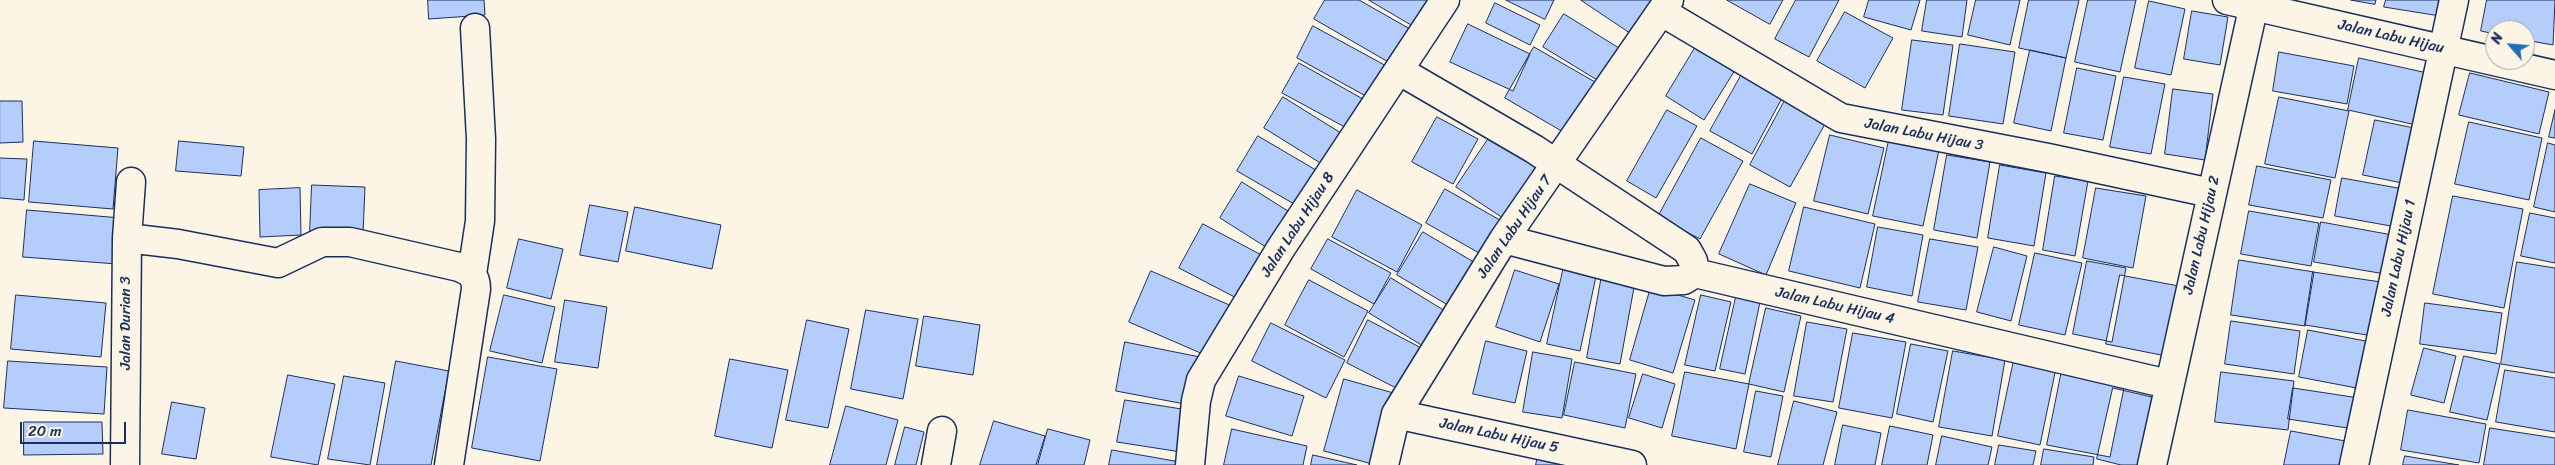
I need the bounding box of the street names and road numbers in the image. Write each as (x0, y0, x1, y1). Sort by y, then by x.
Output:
street label: Jalan Labu Hijau (2336, 16, 2446, 58)
street label: Jalan Labu Hijau 3 (1863, 115, 1985, 155)
street label: Jalan Labu Hijau 8 (1257, 169, 1339, 281)
street label: Jalan Labu Hijau 7 (1474, 172, 1556, 282)
street label: Jalan Labu Hijau 2 (2180, 174, 2224, 296)
street label: Jalan Labu Hijau 1 (2378, 198, 2420, 318)
street label: Jalan Durian 3 (117, 276, 135, 370)
street label: Jalan Labu Hijau 4 (1774, 284, 1896, 328)
street label: Jalan Labu Hijau 5 (1438, 415, 1560, 457)

